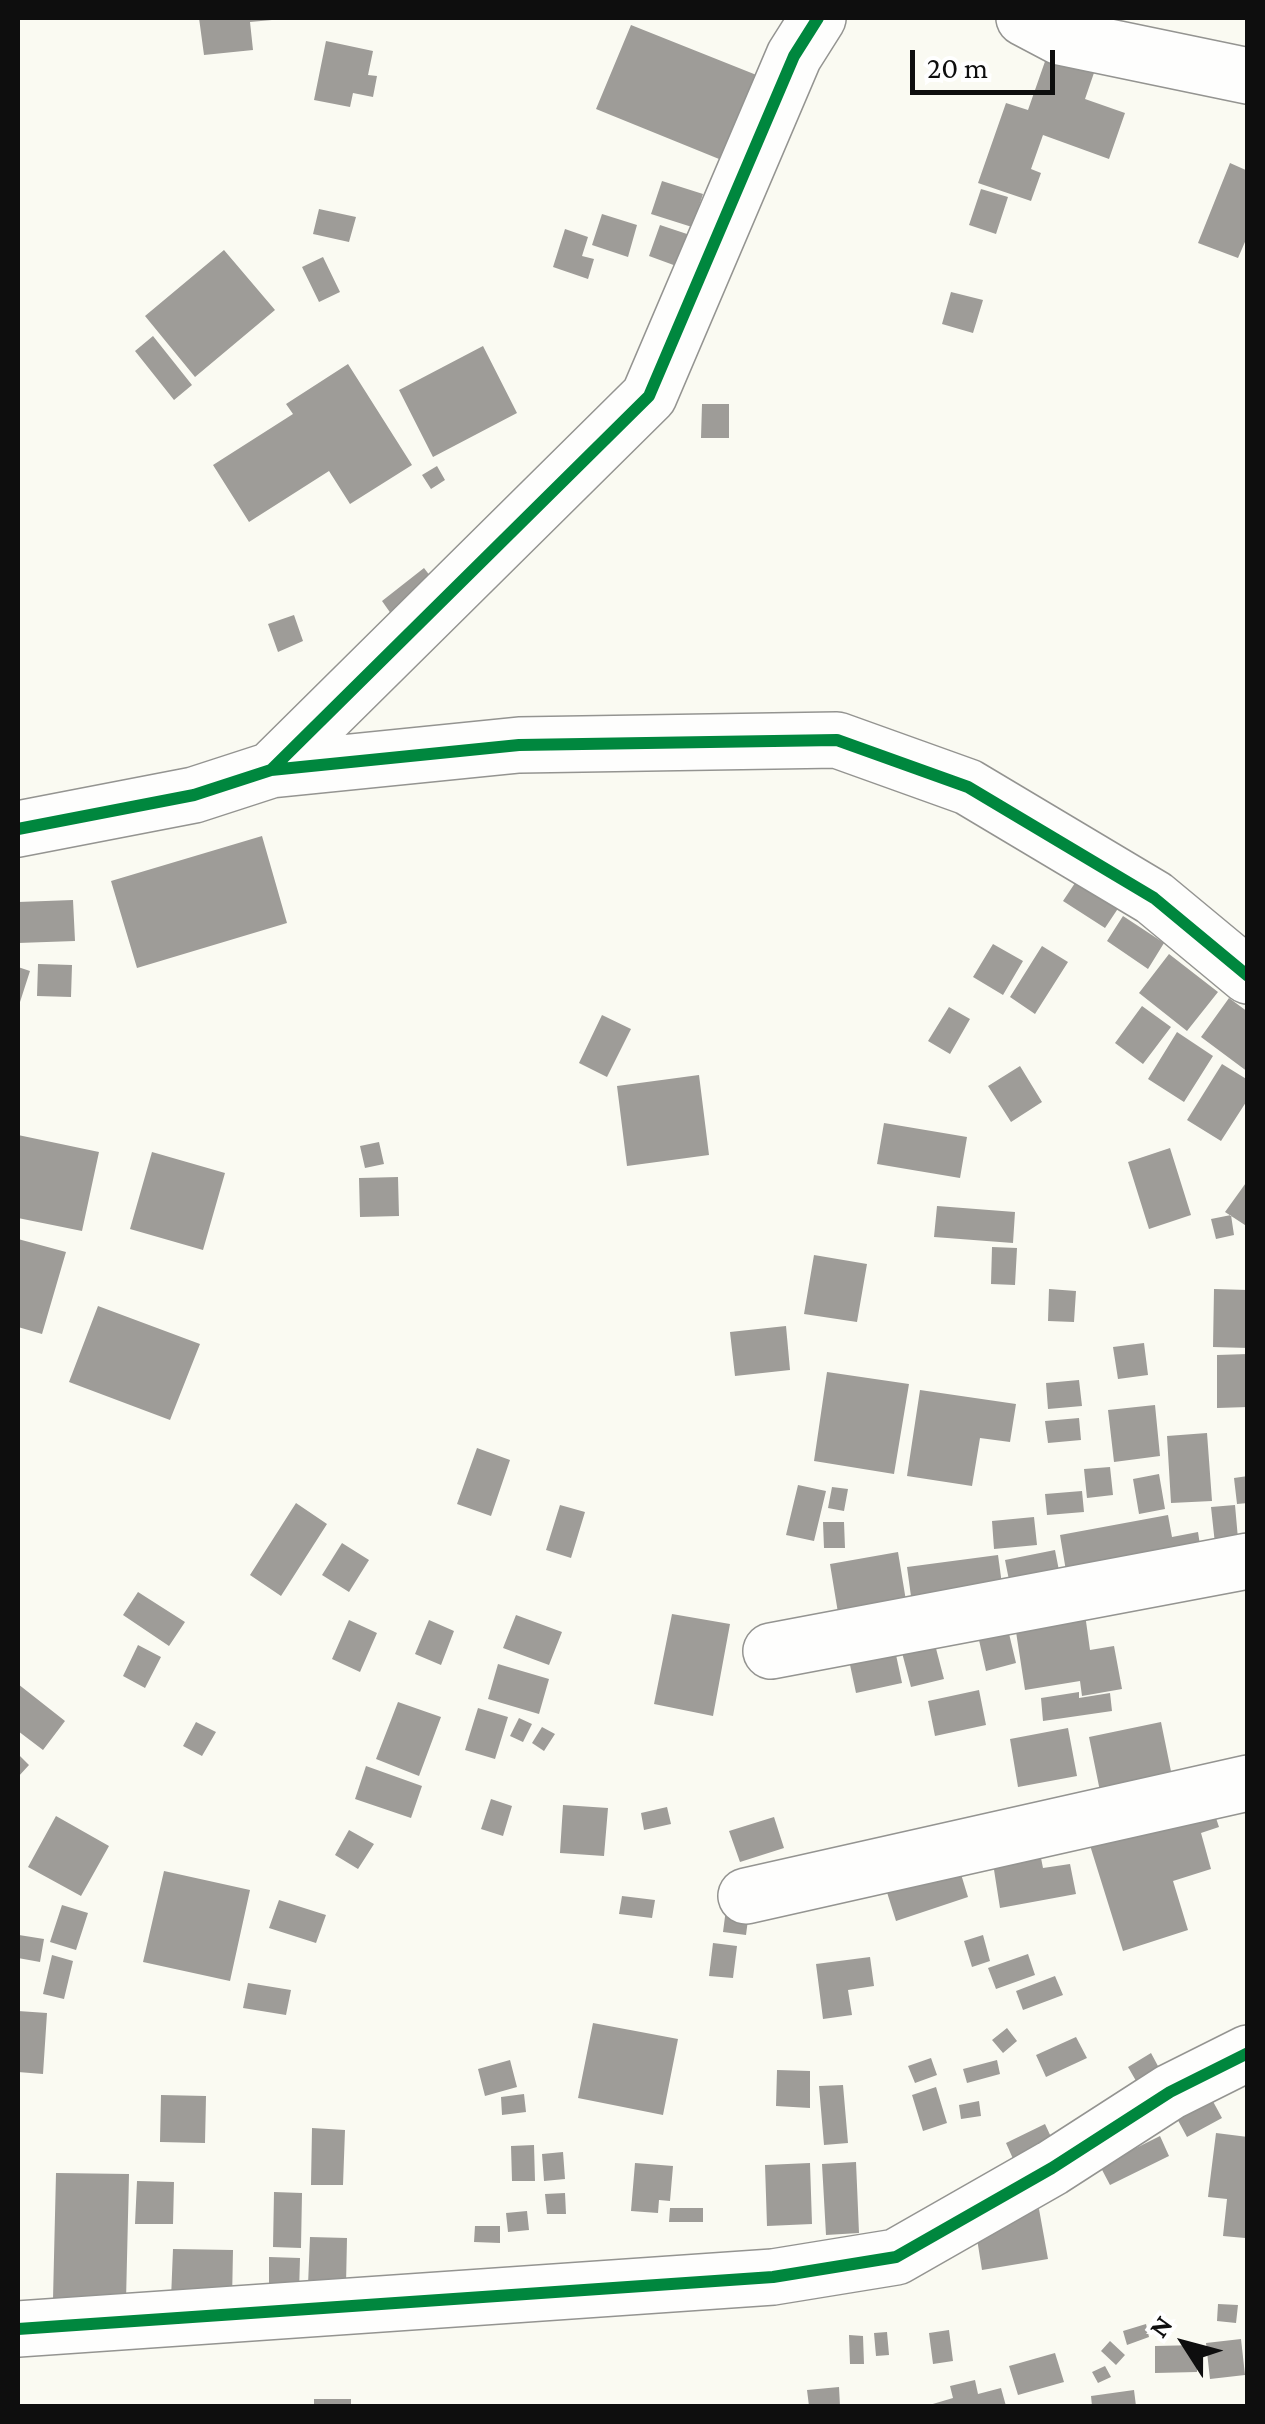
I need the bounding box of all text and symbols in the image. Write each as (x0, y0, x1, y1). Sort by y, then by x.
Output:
scale bar (915, 30, 1060, 92)
text: 20 m (927, 51, 988, 84)
north arrow (1135, 2294, 1235, 2394)
text: N (1142, 2309, 1178, 2343)

